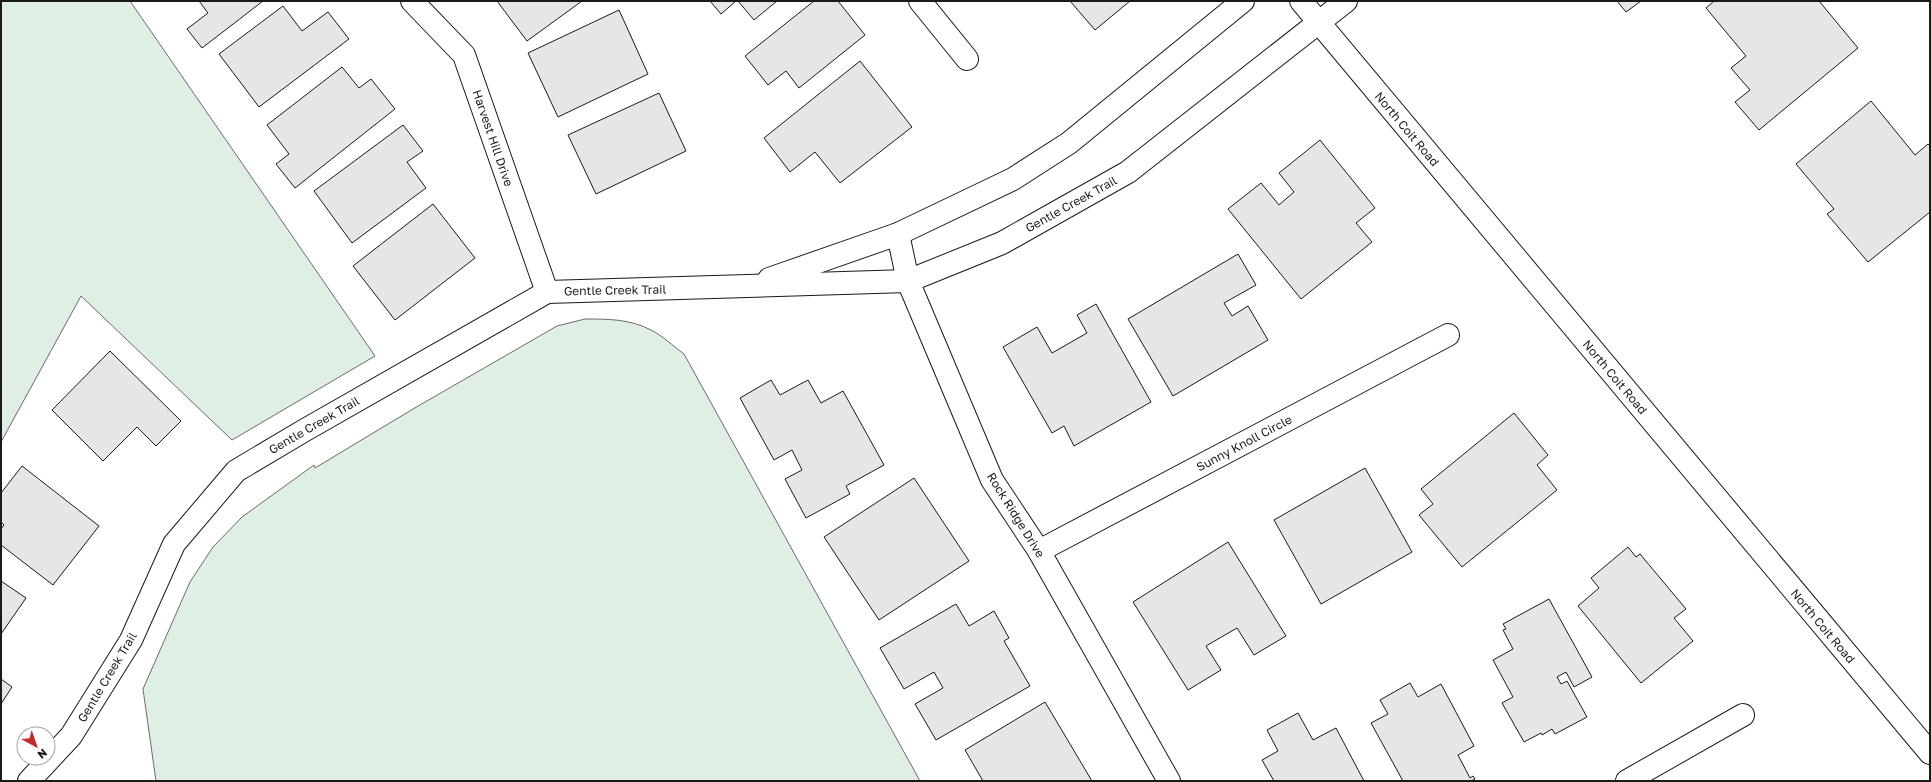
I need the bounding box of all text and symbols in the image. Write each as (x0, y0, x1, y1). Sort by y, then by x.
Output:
street label: Harvest Hill Drive (469, 88, 517, 188)
street label: North Coit Road (1372, 89, 1442, 169)
street label: Gentle Creek Trail (1023, 173, 1120, 235)
street label: Gentle Creek Trail (564, 282, 666, 298)
street label: North Coit Road (1580, 337, 1650, 417)
street label: Gentle Creek Trail (266, 393, 362, 457)
street label: Sunny Knoll Circle (1194, 412, 1294, 474)
street label: Rock Ridge Drive (984, 470, 1048, 560)
street label: North Coit Road (1788, 586, 1858, 666)
street label: Gentle Creek Trail (74, 629, 140, 725)
north arrow (16, 726, 56, 766)
text: N (35, 746, 50, 762)

